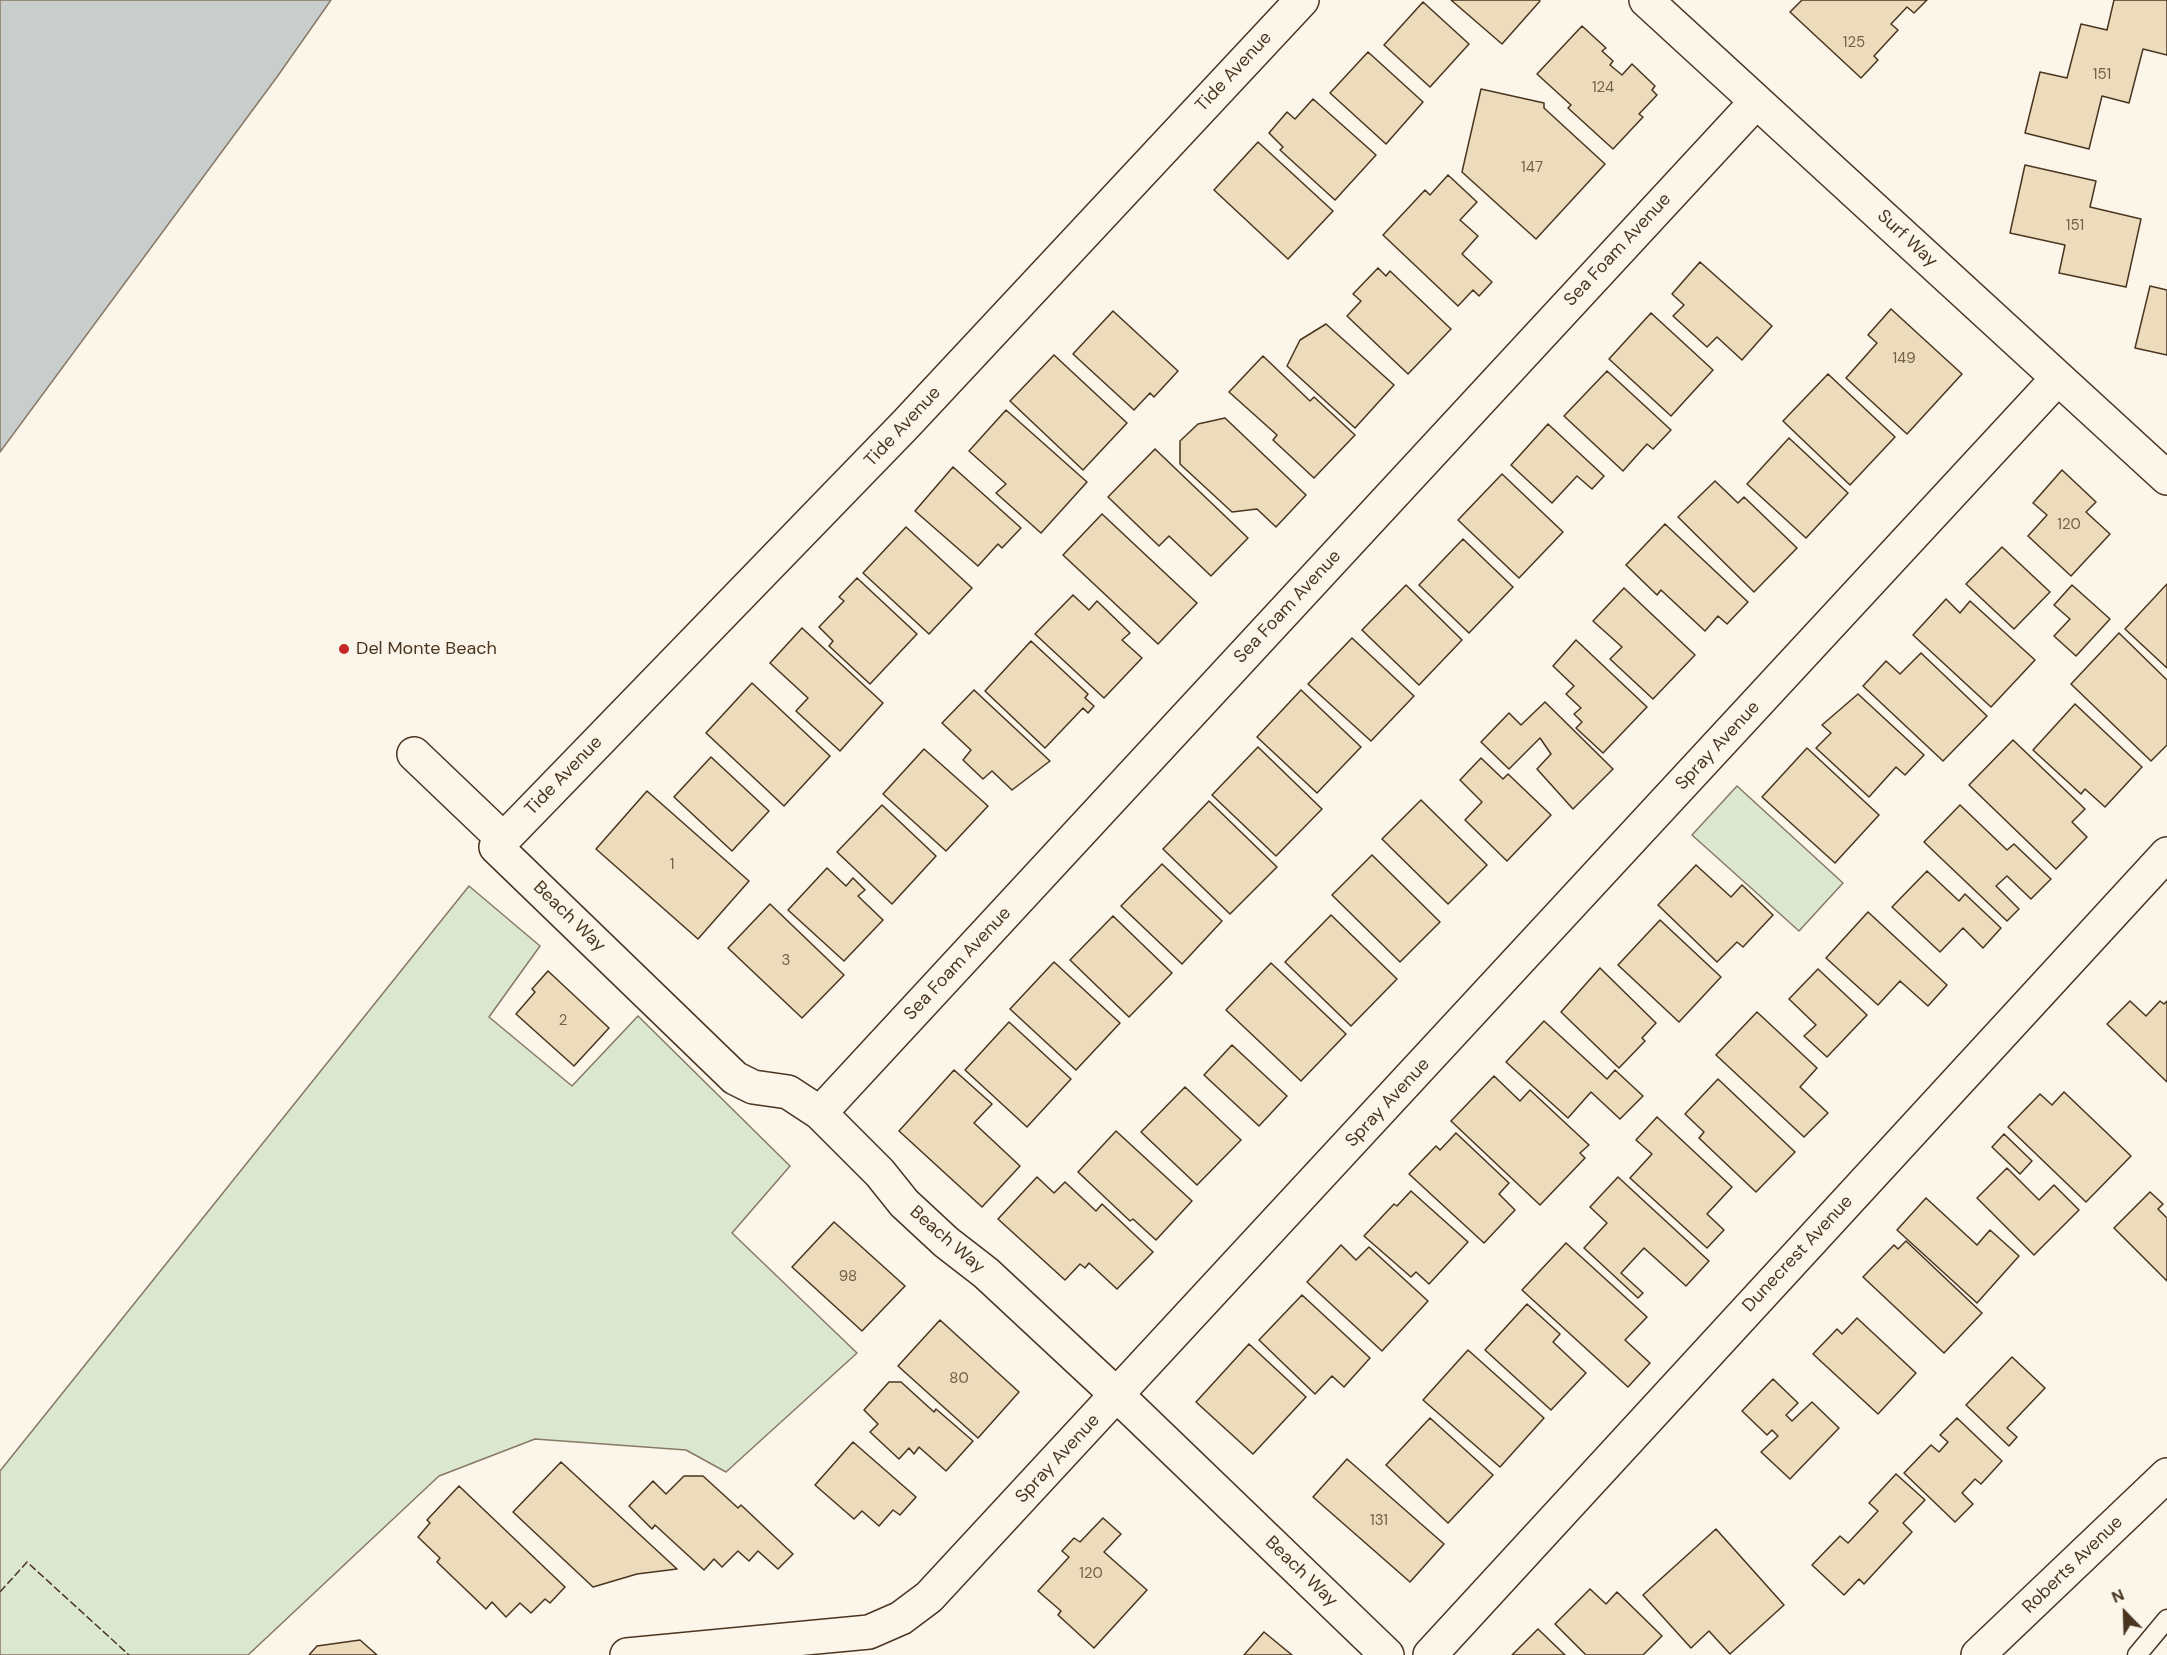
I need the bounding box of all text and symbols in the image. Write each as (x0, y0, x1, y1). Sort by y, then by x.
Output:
street label: Tide Avenue (1191, 27, 1277, 117)
house number: 125 (1843, 34, 1865, 52)
house number: 151 (2093, 66, 2111, 84)
house number: 124 (1592, 79, 1614, 97)
house number: 147 (1521, 159, 1543, 177)
street label: Sea Foam Avenue (1560, 189, 1676, 311)
street label: Surf Way (1872, 206, 1942, 272)
house number: 151 (2066, 217, 2084, 235)
house number: 149 (1892, 350, 1916, 368)
street label: Tide Avenue (860, 382, 946, 472)
house number: 120 (2057, 516, 2081, 534)
street label: Sea Foam Avenue (1230, 546, 1346, 668)
place label: Del Monte Beach (356, 638, 497, 660)
marker: Del Monte Beach (337, 642, 351, 656)
street label: Spray Avenue (1671, 697, 1765, 795)
street label: Tide Avenue (521, 732, 607, 820)
house number: 1 (670, 856, 674, 874)
street label: Beach Way (528, 877, 610, 957)
street label: Sea Foam Avenue (900, 903, 1016, 1025)
house number: 3 (782, 952, 790, 970)
house number: 2 (559, 1012, 567, 1030)
street label: Spray Avenue (1341, 1054, 1435, 1152)
street label: Dunecrest Avenue (1738, 1191, 1858, 1317)
street label: Beach Way (905, 1202, 989, 1278)
house number: 98 (839, 1268, 857, 1286)
house number: 80 (949, 1370, 969, 1388)
street label: Spray Avenue (1011, 1410, 1105, 1508)
house number: 131 (1370, 1512, 1388, 1530)
street label: Roberts Avenue (2018, 1512, 2128, 1618)
street label: Beach Way (1260, 1532, 1342, 1612)
house number: 120 (1079, 1565, 1103, 1583)
north arrow (2095, 1583, 2155, 1643)
text: N (2108, 1584, 2127, 1608)

